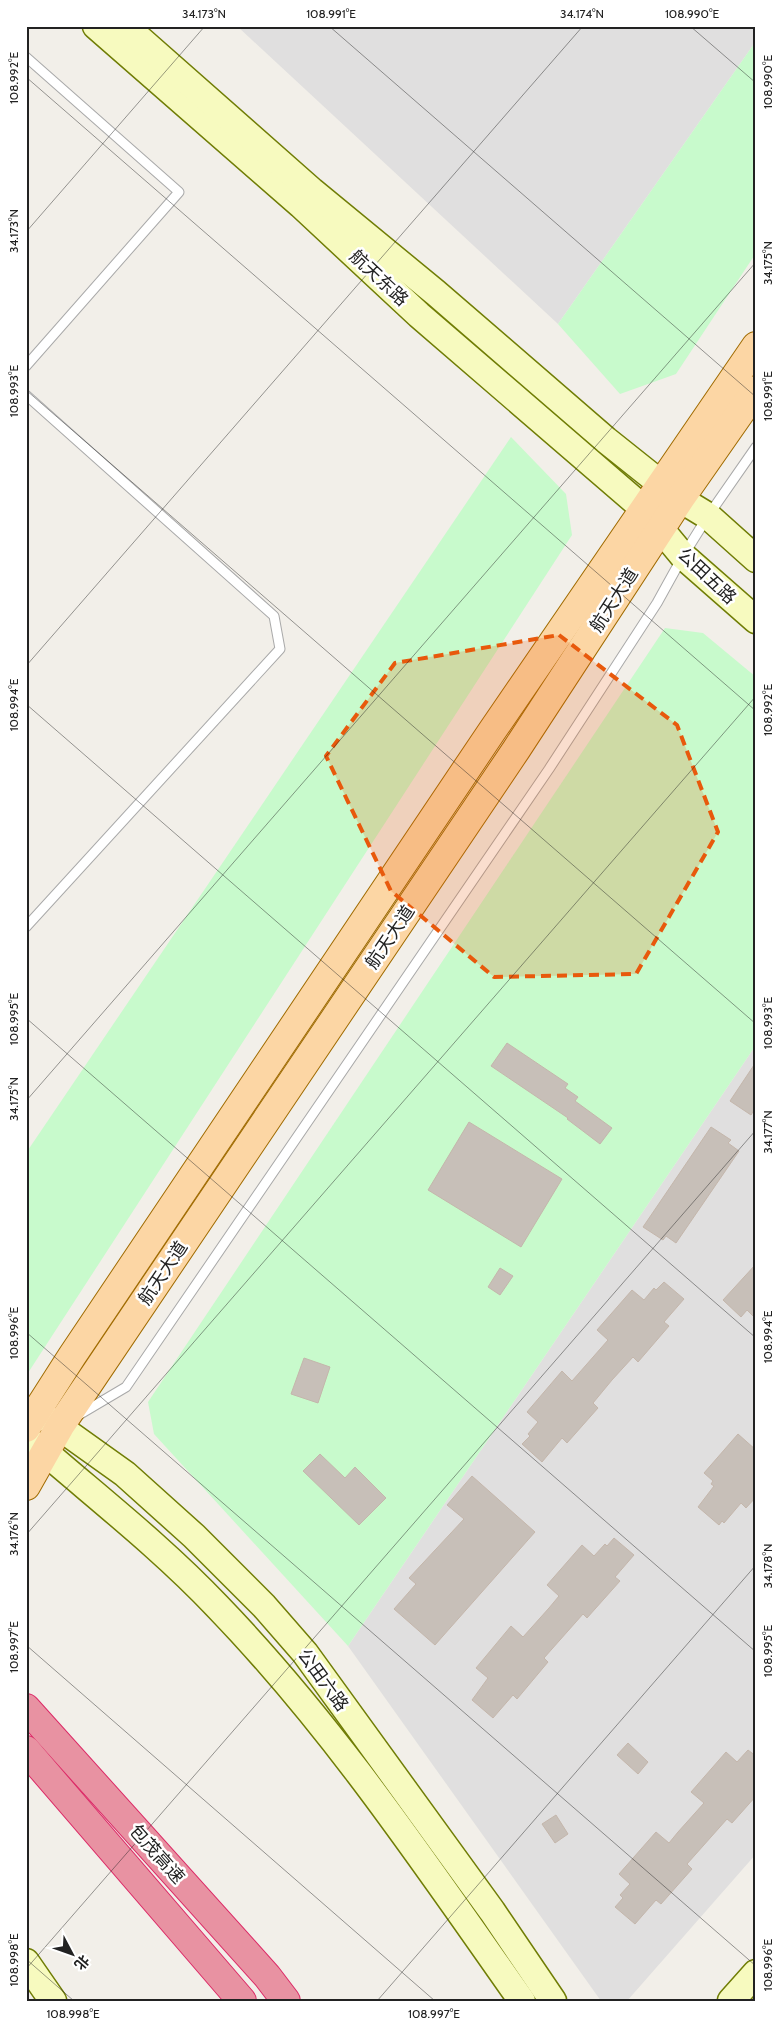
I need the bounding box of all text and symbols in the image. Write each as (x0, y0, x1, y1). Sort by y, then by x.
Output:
text: 34.173°N (182, 6, 226, 21)
text: 108.991°E (306, 6, 356, 21)
text: 34.174°N (560, 6, 604, 21)
text: 108.990°E (665, 6, 719, 21)
text: 108.992°E (6, 52, 21, 104)
text: 108.990°E (760, 55, 775, 109)
text: 34.173°N (6, 209, 21, 253)
text: 34.175°N (760, 241, 775, 285)
street label: 航天东路 (345, 245, 413, 311)
text: 108.993°E (6, 364, 21, 417)
text: 108.991°E (760, 371, 775, 421)
street label: 公田五路 (673, 543, 741, 609)
street label: 航天大道 (585, 564, 643, 636)
text: 108.994°E (6, 678, 21, 731)
text: 108.992°E (760, 684, 775, 736)
street label: 航天大道 (361, 901, 419, 973)
text: 108.995°E (6, 992, 21, 1045)
text: 108.993°E (760, 996, 775, 1049)
text: 34.175°N (6, 1077, 21, 1121)
text: 34.177°N (760, 1110, 775, 1154)
street label: 航天大道 (134, 1237, 192, 1309)
text: 108.996°E (6, 1306, 21, 1359)
text: 108.994°E (760, 1310, 775, 1363)
text: 34.176°N (6, 1512, 21, 1556)
text: 34.178°N (760, 1544, 775, 1588)
text: 108.997°E (6, 1621, 21, 1673)
text: 108.995°E (760, 1624, 775, 1677)
street label: 公田六路 (293, 1644, 353, 1716)
street label: 包茂高速 (125, 1820, 189, 1888)
north arrow (48, 1930, 98, 1980)
text: 108.998°E (6, 1933, 21, 1987)
text: 108.996°E (760, 1938, 775, 1991)
text: 北 (70, 1951, 93, 1974)
text: 108.998°E (46, 2006, 100, 2021)
text: 108.997°E (408, 2006, 460, 2021)

